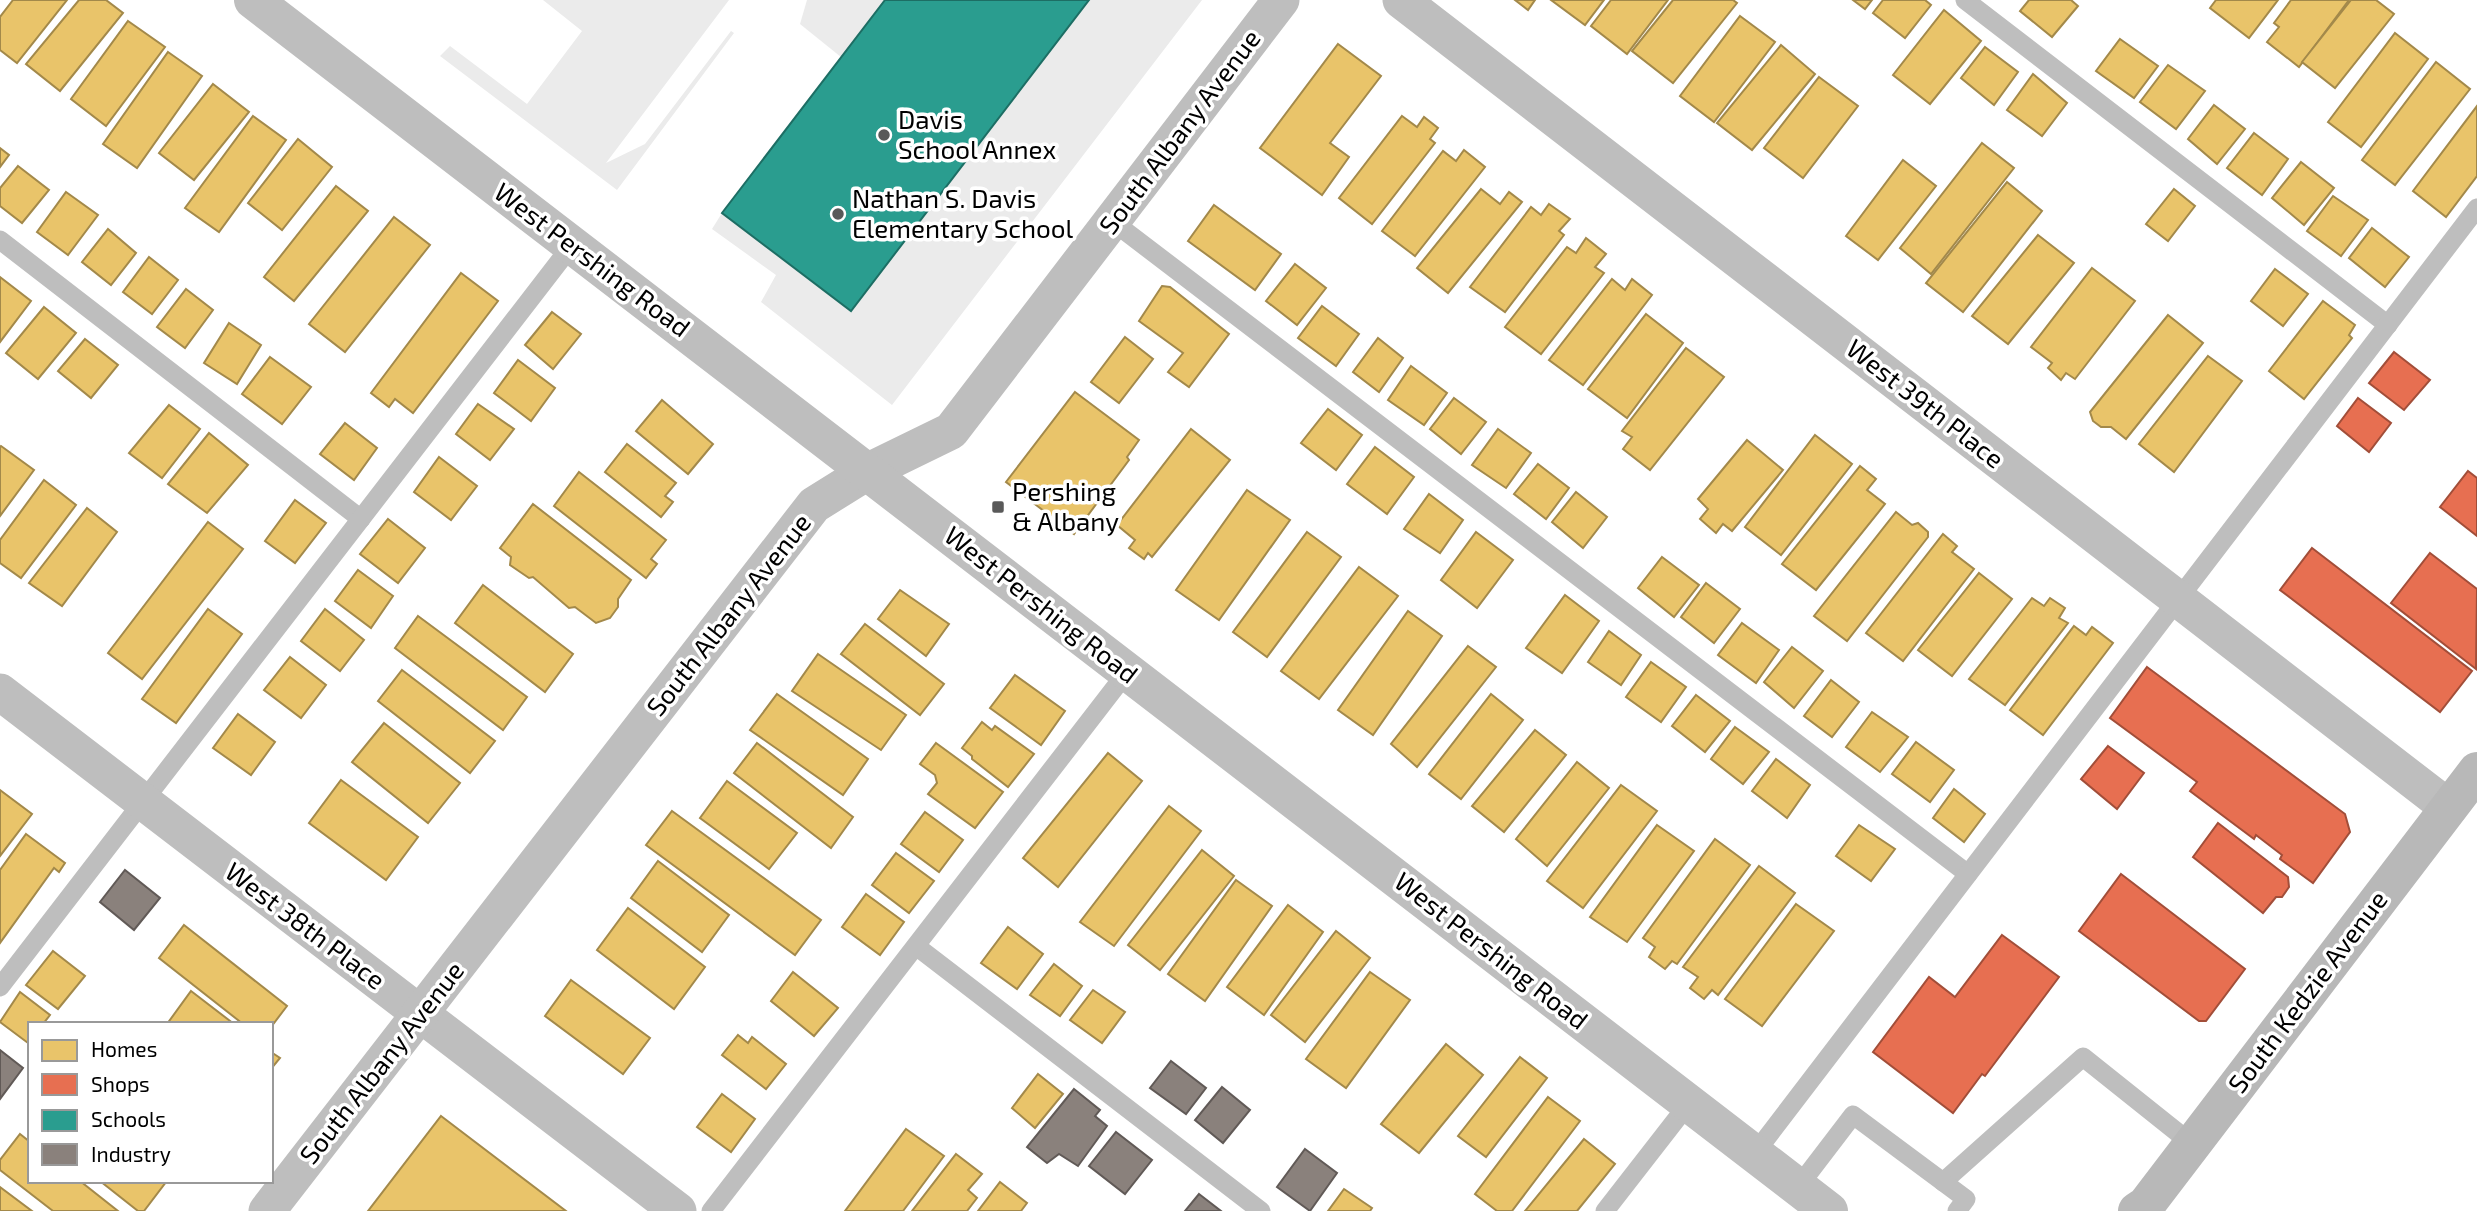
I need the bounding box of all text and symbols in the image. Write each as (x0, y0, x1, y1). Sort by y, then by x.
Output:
street label: South Albany Avenue (1092, 23, 1266, 239)
place label: Davis School Annex (898, 103, 1057, 164)
marker: Davis School Annex (876, 127, 892, 143)
street label: West Pershing Road (489, 175, 697, 342)
place label: Nathan S. Davis Elementary School (852, 182, 1074, 243)
marker: Nathan S. Davis Elementary School (830, 206, 846, 222)
street label: West 39th Place (1841, 332, 2011, 474)
place label: Pershing & Albany (1012, 475, 1119, 536)
marker: Pershing & Albany (990, 499, 1006, 515)
street label: South Albany Avenue (639, 507, 816, 721)
street label: West Pershing Road (939, 519, 1145, 689)
street label: West 38th Place (220, 855, 392, 995)
street label: West Pershing Road (1389, 865, 1595, 1035)
street label: South Kedzie Avenue (2221, 884, 2393, 1098)
street label: South Albany Avenue (292, 955, 469, 1169)
legend (28, 1022, 273, 1183)
text: Homes (91, 1036, 157, 1061)
text: Shops (91, 1071, 150, 1096)
text: Schools (91, 1106, 166, 1131)
text: Industry (91, 1141, 171, 1166)

